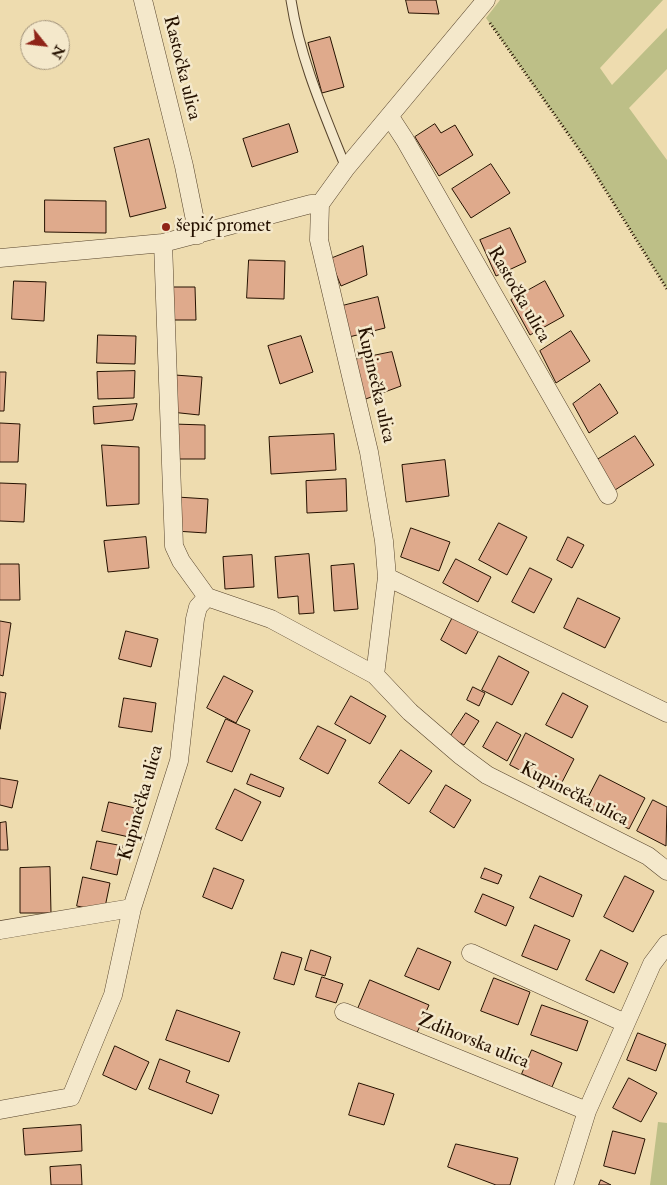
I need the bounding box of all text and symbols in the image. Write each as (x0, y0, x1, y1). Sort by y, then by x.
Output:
street label: Rastočka ulica (157, 13, 205, 123)
north arrow (20, 20, 70, 70)
text: N (47, 42, 68, 62)
place label: šepić promet (176, 216, 271, 238)
marker: šepić promet (160, 221, 172, 233)
street label: Rastočka ulica (481, 243, 555, 347)
street label: Kupinečka ulica (351, 325, 399, 445)
street label: Kupinečka ulica (115, 743, 169, 863)
street label: Kupinečka ulica (516, 758, 632, 832)
street label: Zdihovska ulica (414, 1009, 532, 1075)

